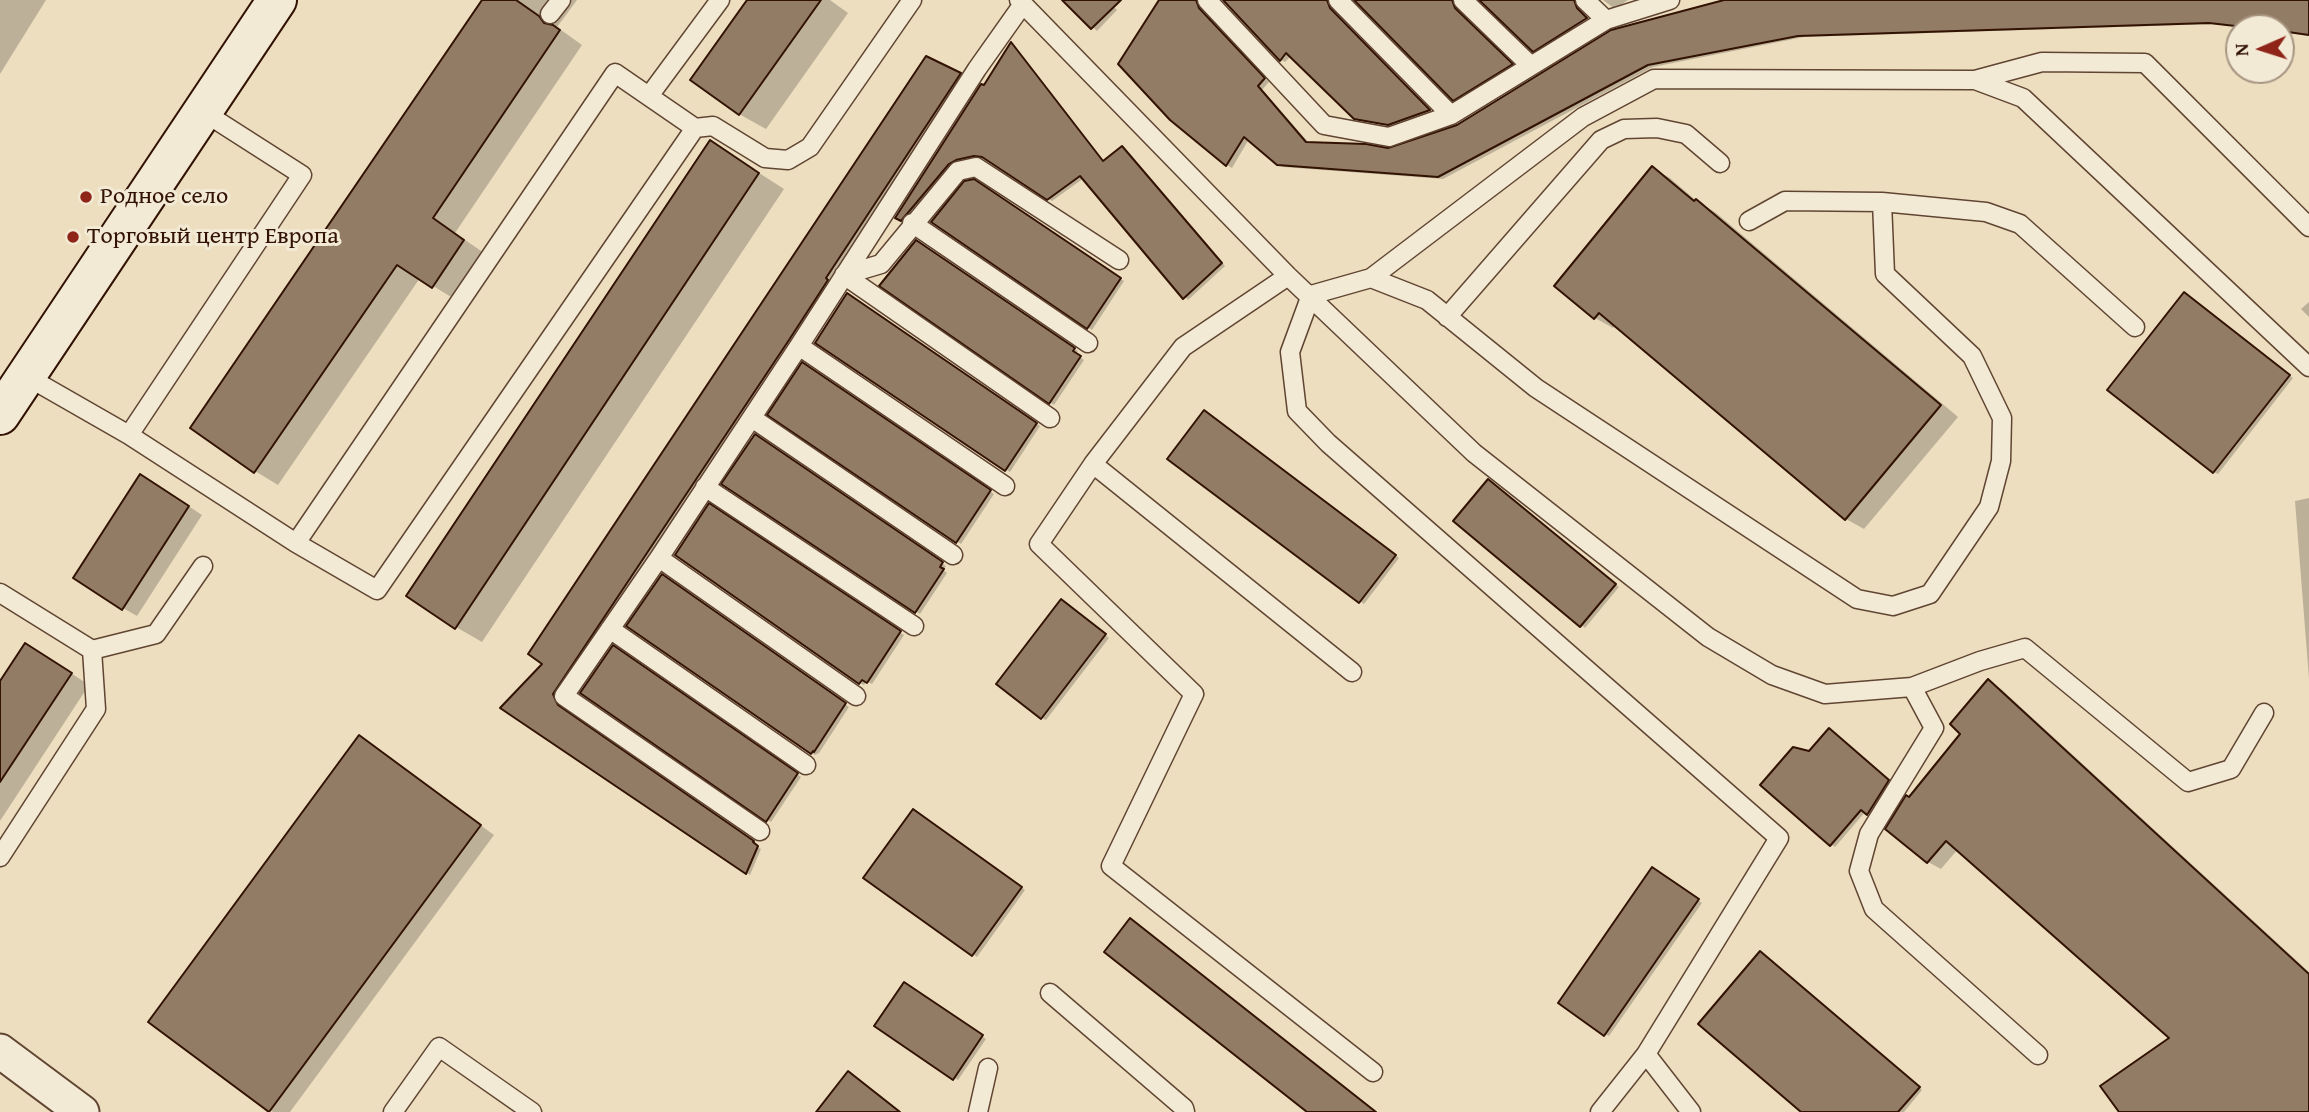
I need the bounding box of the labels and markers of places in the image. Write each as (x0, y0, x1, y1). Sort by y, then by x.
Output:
place label: Родное село (100, 183, 228, 211)
marker: Родное село (78, 189, 94, 205)
place label: Торговый центр Европа (87, 223, 339, 251)
marker: Торговый центр Европа (65, 229, 81, 245)

